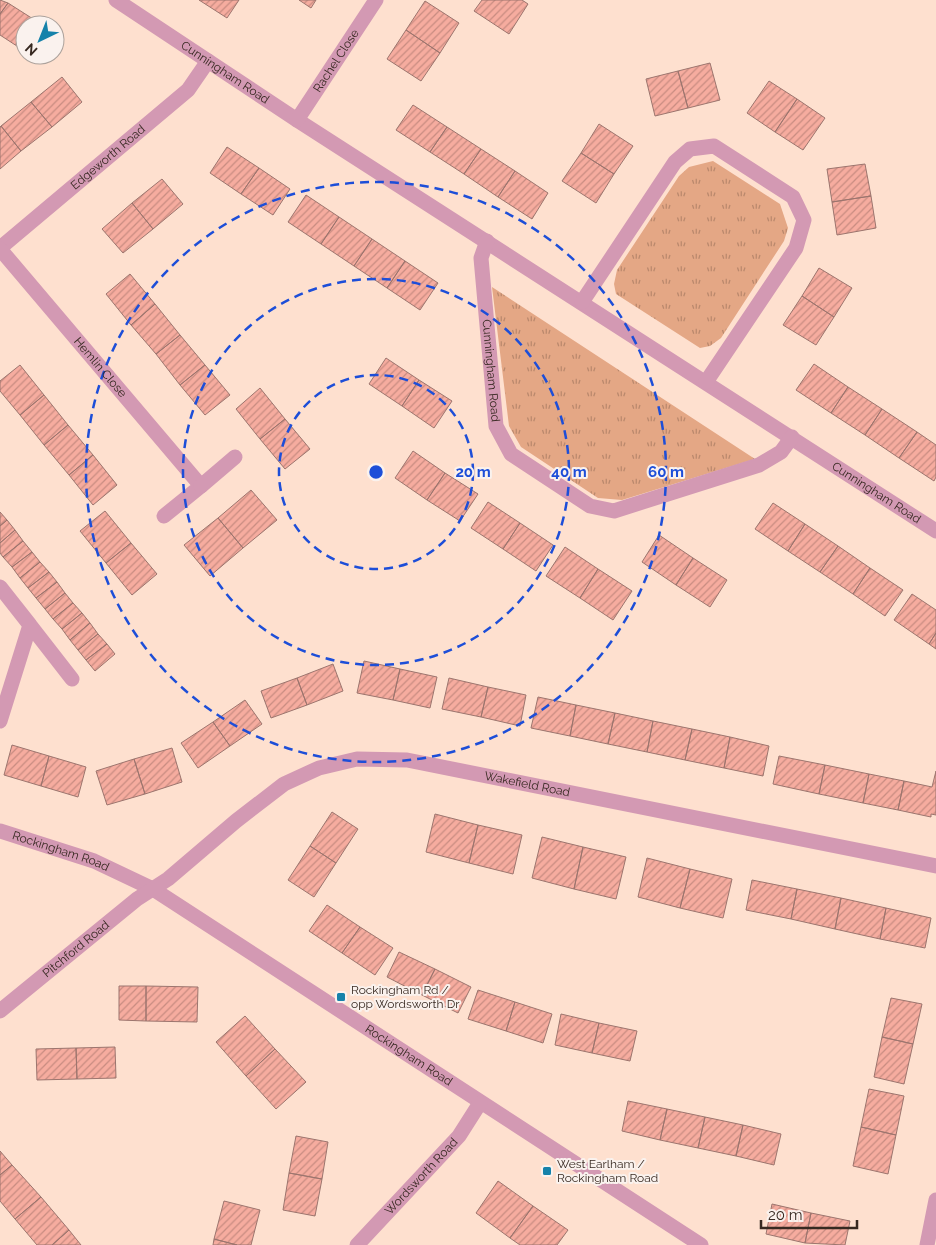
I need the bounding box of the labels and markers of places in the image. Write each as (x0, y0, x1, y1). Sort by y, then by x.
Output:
centre of rings (367, 463, 385, 481)
place label: Rockingham Rd / opp Wordsworth Dr (351, 983, 460, 1011)
marker: Rockingham Rd / opp Wordsworth Dr (335, 991, 347, 1003)
place label: West Earlham / Rockingham Road (557, 1157, 658, 1185)
marker: West Earlham / Rockingham Road (541, 1165, 553, 1177)

